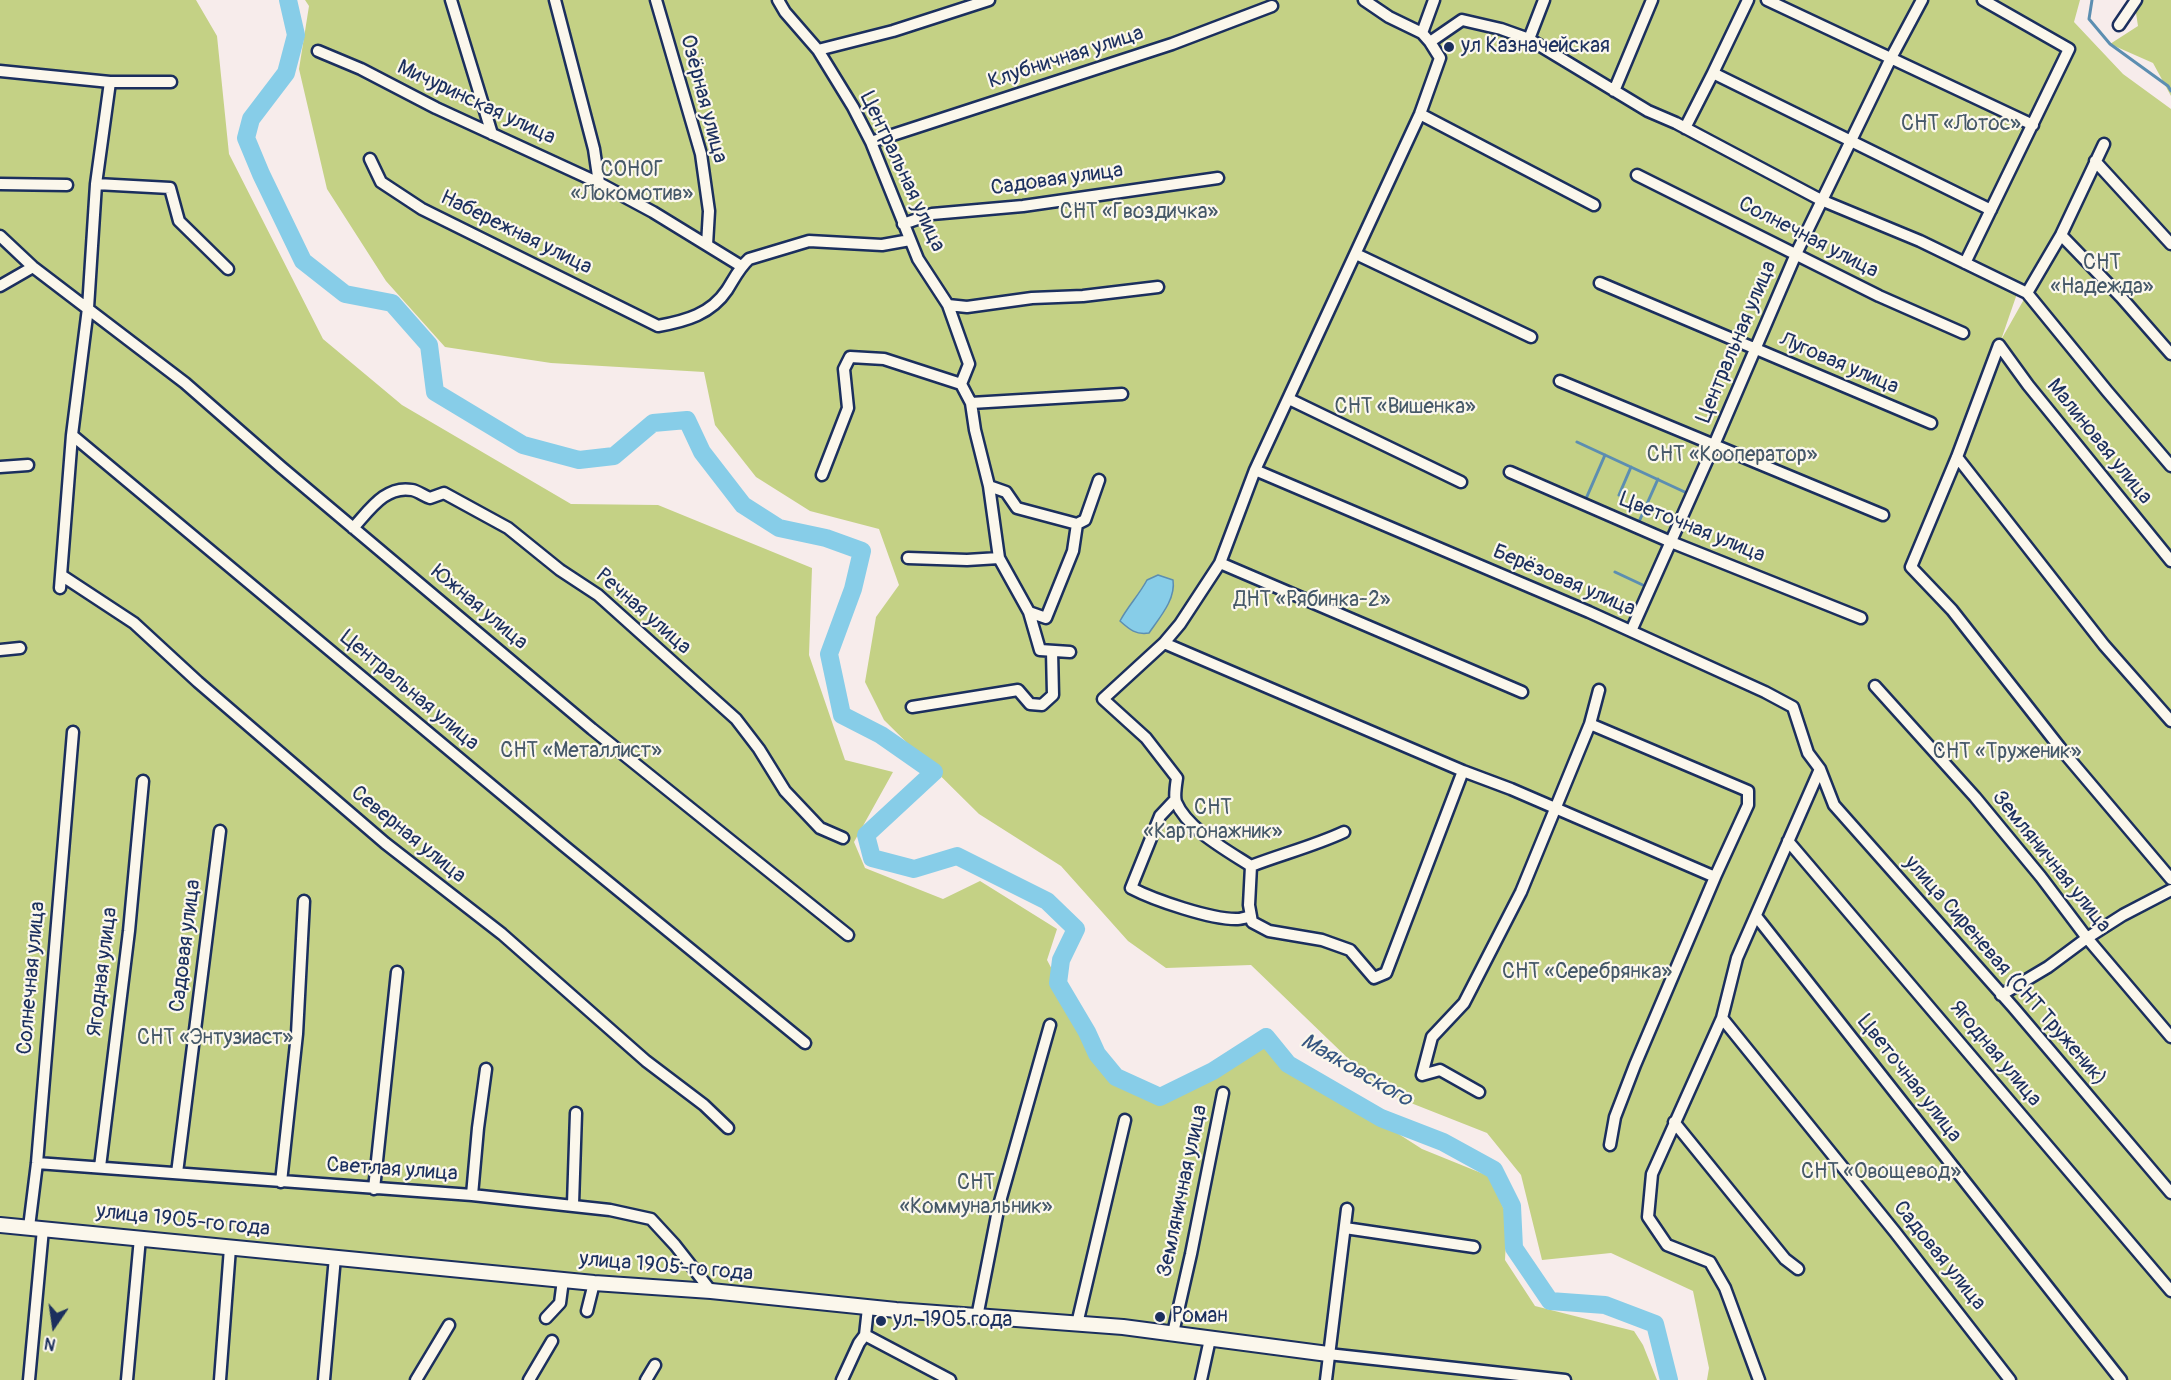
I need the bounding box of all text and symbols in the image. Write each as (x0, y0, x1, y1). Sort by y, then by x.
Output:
street label: Клубничная улица (985, 21, 1147, 95)
street label: Озёрная улица (674, 32, 732, 166)
place label: ул Казначейская (1461, 34, 1610, 60)
marker: ул Казначейская (1442, 40, 1456, 54)
street label: Мичуринская улица (393, 55, 559, 151)
street label: Центральная улица (854, 88, 950, 256)
park label: СНТ «Лотос» (1901, 112, 2021, 138)
park label: СОНОГ «Локомотив» (571, 158, 693, 208)
street label: Садовая улица (989, 158, 1125, 202)
street label: Набережная улица (436, 185, 596, 281)
street label: Солнечная улица (1734, 192, 1882, 284)
park label: СНТ «Гвоздичка» (1060, 200, 1218, 226)
park label: СНТ «Надежда» (2051, 251, 2153, 301)
street label: Центральная улица (1691, 257, 1783, 427)
street label: Луговая улица (1776, 328, 1902, 400)
street label: Малиновая улица (2041, 374, 2157, 510)
park label: СНТ «Вишенка» (1334, 395, 1476, 421)
park label: СНТ «Кооператор» (1647, 443, 1817, 469)
street label: Цветочная улица (1615, 487, 1769, 569)
street label: Берёзовая улица (1489, 540, 1639, 622)
street label: Южная улица (426, 560, 532, 656)
street label: Речная улица (590, 564, 696, 660)
park label: ДНТ «Рябинка-2» (1234, 588, 1390, 614)
street label: Центральная улица (334, 626, 484, 756)
park label: СНТ «Металлист» (500, 739, 662, 765)
park label: СНТ «Труженик» (1933, 740, 2081, 766)
street label: Северная улица (345, 781, 471, 889)
street label: Земляничная улица (1986, 786, 2116, 938)
park label: СНТ «Картонажник» (1144, 796, 1282, 846)
street label: улица Сиреневая (СНТ Труженик) (1898, 851, 2112, 1091)
street label: Садовая улица (165, 878, 207, 1014)
street label: Солнечная улица (13, 900, 51, 1056)
street label: Ягодная улица (83, 906, 123, 1038)
park label: СНТ «Серебрянка» (1502, 960, 1672, 986)
street label: Ягодная улица (1944, 996, 2046, 1112)
street label: Цветочная улица (1851, 1010, 1967, 1148)
park label: СНТ «Энтузиаст» (137, 1026, 293, 1052)
water label: Маяковского (1296, 1029, 1416, 1113)
street label: Земляничная улица (1152, 1103, 1214, 1279)
street label: Светлая улица (325, 1153, 459, 1187)
park label: СНТ «Овощевод» (1801, 1160, 1961, 1186)
park label: СНТ «Коммунальник» (900, 1171, 1052, 1221)
street label: Садовая улица (1887, 1196, 1991, 1316)
street label: улица 1905-го года (95, 1199, 271, 1243)
street label: улица 1905-го года (578, 1247, 754, 1287)
north arrow (24, 1296, 84, 1356)
place label: Роман (1172, 1304, 1228, 1330)
place label: ул. 1905 года (893, 1308, 1012, 1334)
marker: Роман (1153, 1310, 1167, 1324)
marker: ул. 1905 года (874, 1314, 888, 1328)
text: N (42, 1333, 57, 1355)

